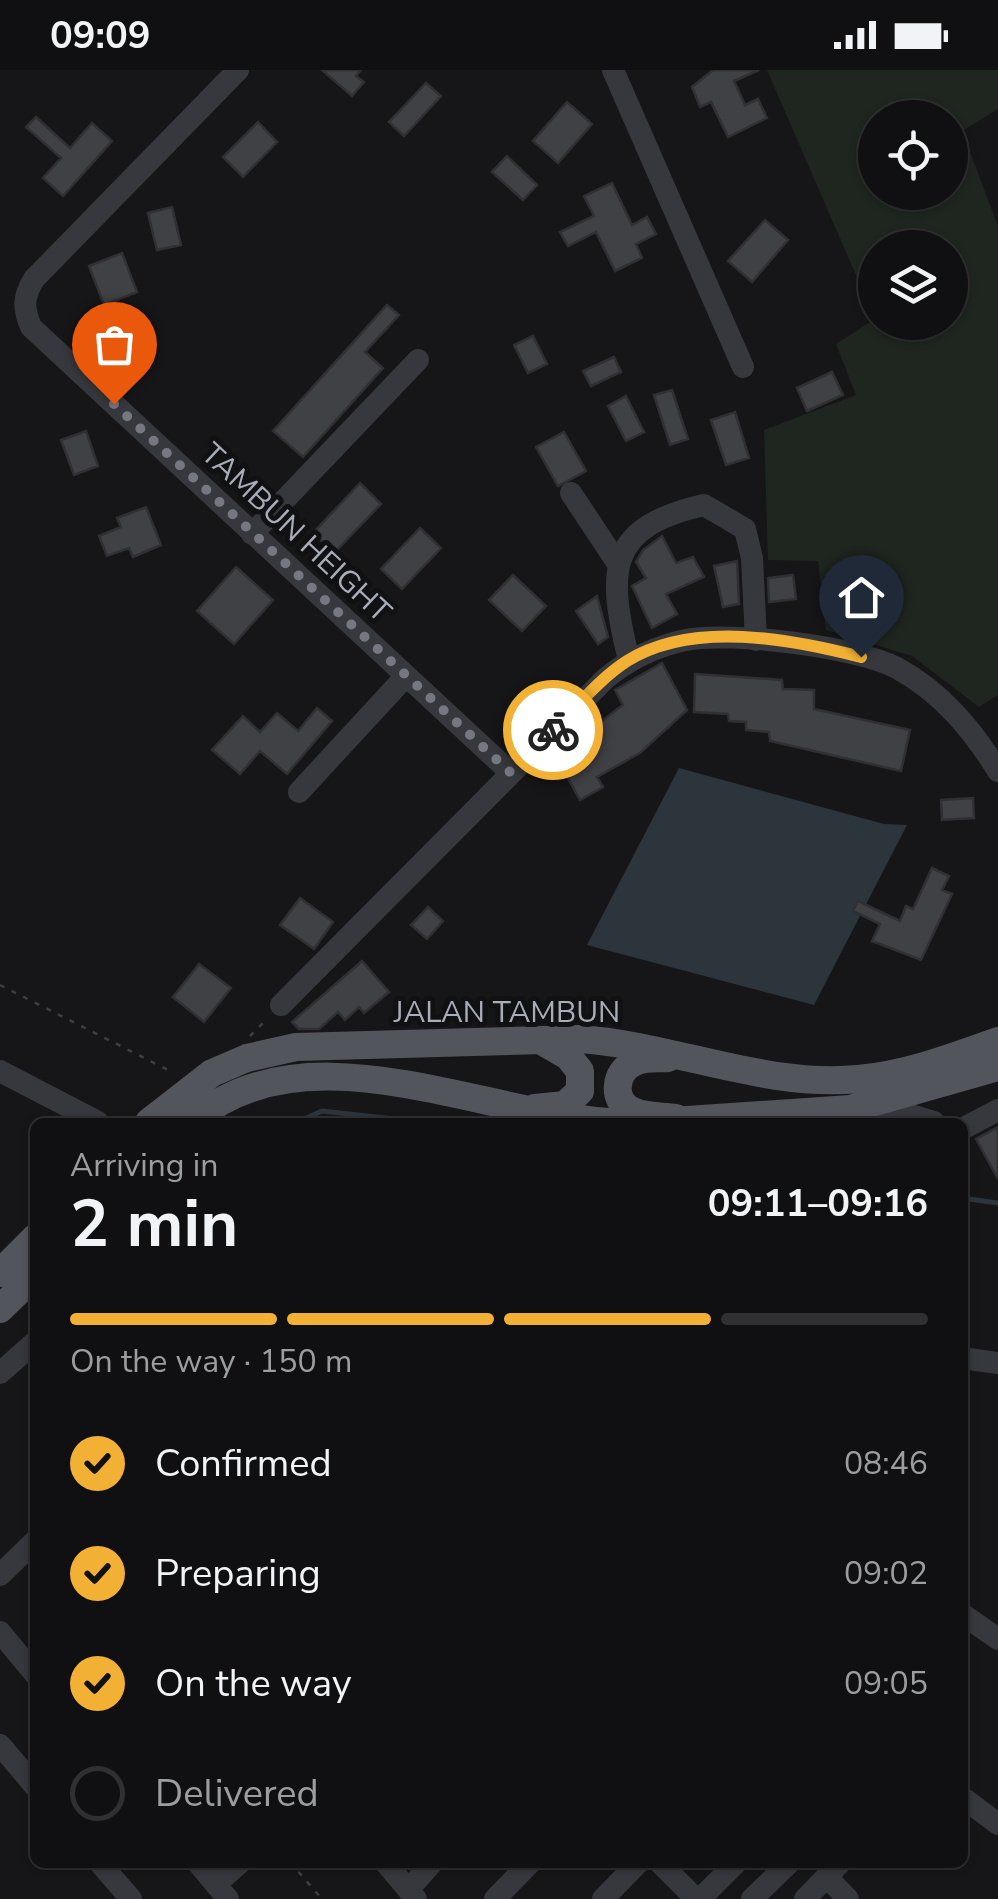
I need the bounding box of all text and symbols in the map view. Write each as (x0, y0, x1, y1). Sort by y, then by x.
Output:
text: 09:09 (50, 10, 151, 61)
map controls (858, 100, 968, 340)
button: locate (858, 100, 968, 210)
button: layers (858, 230, 968, 340)
pin (72, 302, 157, 405)
icon: bag (87, 317, 142, 372)
street label: TAMBUN HEIGHT (192, 434, 400, 632)
pin (819, 555, 904, 658)
icon: home (834, 570, 889, 625)
courier (503, 680, 603, 780)
icon: bike (526, 703, 581, 758)
street label: JALAN TAMBUN (393, 992, 620, 1033)
text: Arriving in (70, 1144, 218, 1187)
text: 09:11–09:16 (708, 1178, 928, 1229)
text: 2 min (70, 1180, 238, 1269)
text: On the way · 150 m (70, 1340, 352, 1383)
icon: check (70, 1436, 125, 1491)
text: Confirmed (155, 1438, 332, 1489)
text: 08:46 (844, 1442, 928, 1485)
icon: check (70, 1546, 125, 1601)
text: Preparing (155, 1548, 321, 1599)
text: 09:02 (844, 1552, 928, 1595)
icon: check (70, 1656, 125, 1711)
text: On the way (155, 1658, 351, 1709)
text: 09:05 (844, 1662, 928, 1705)
text: Delivered (155, 1768, 319, 1819)

